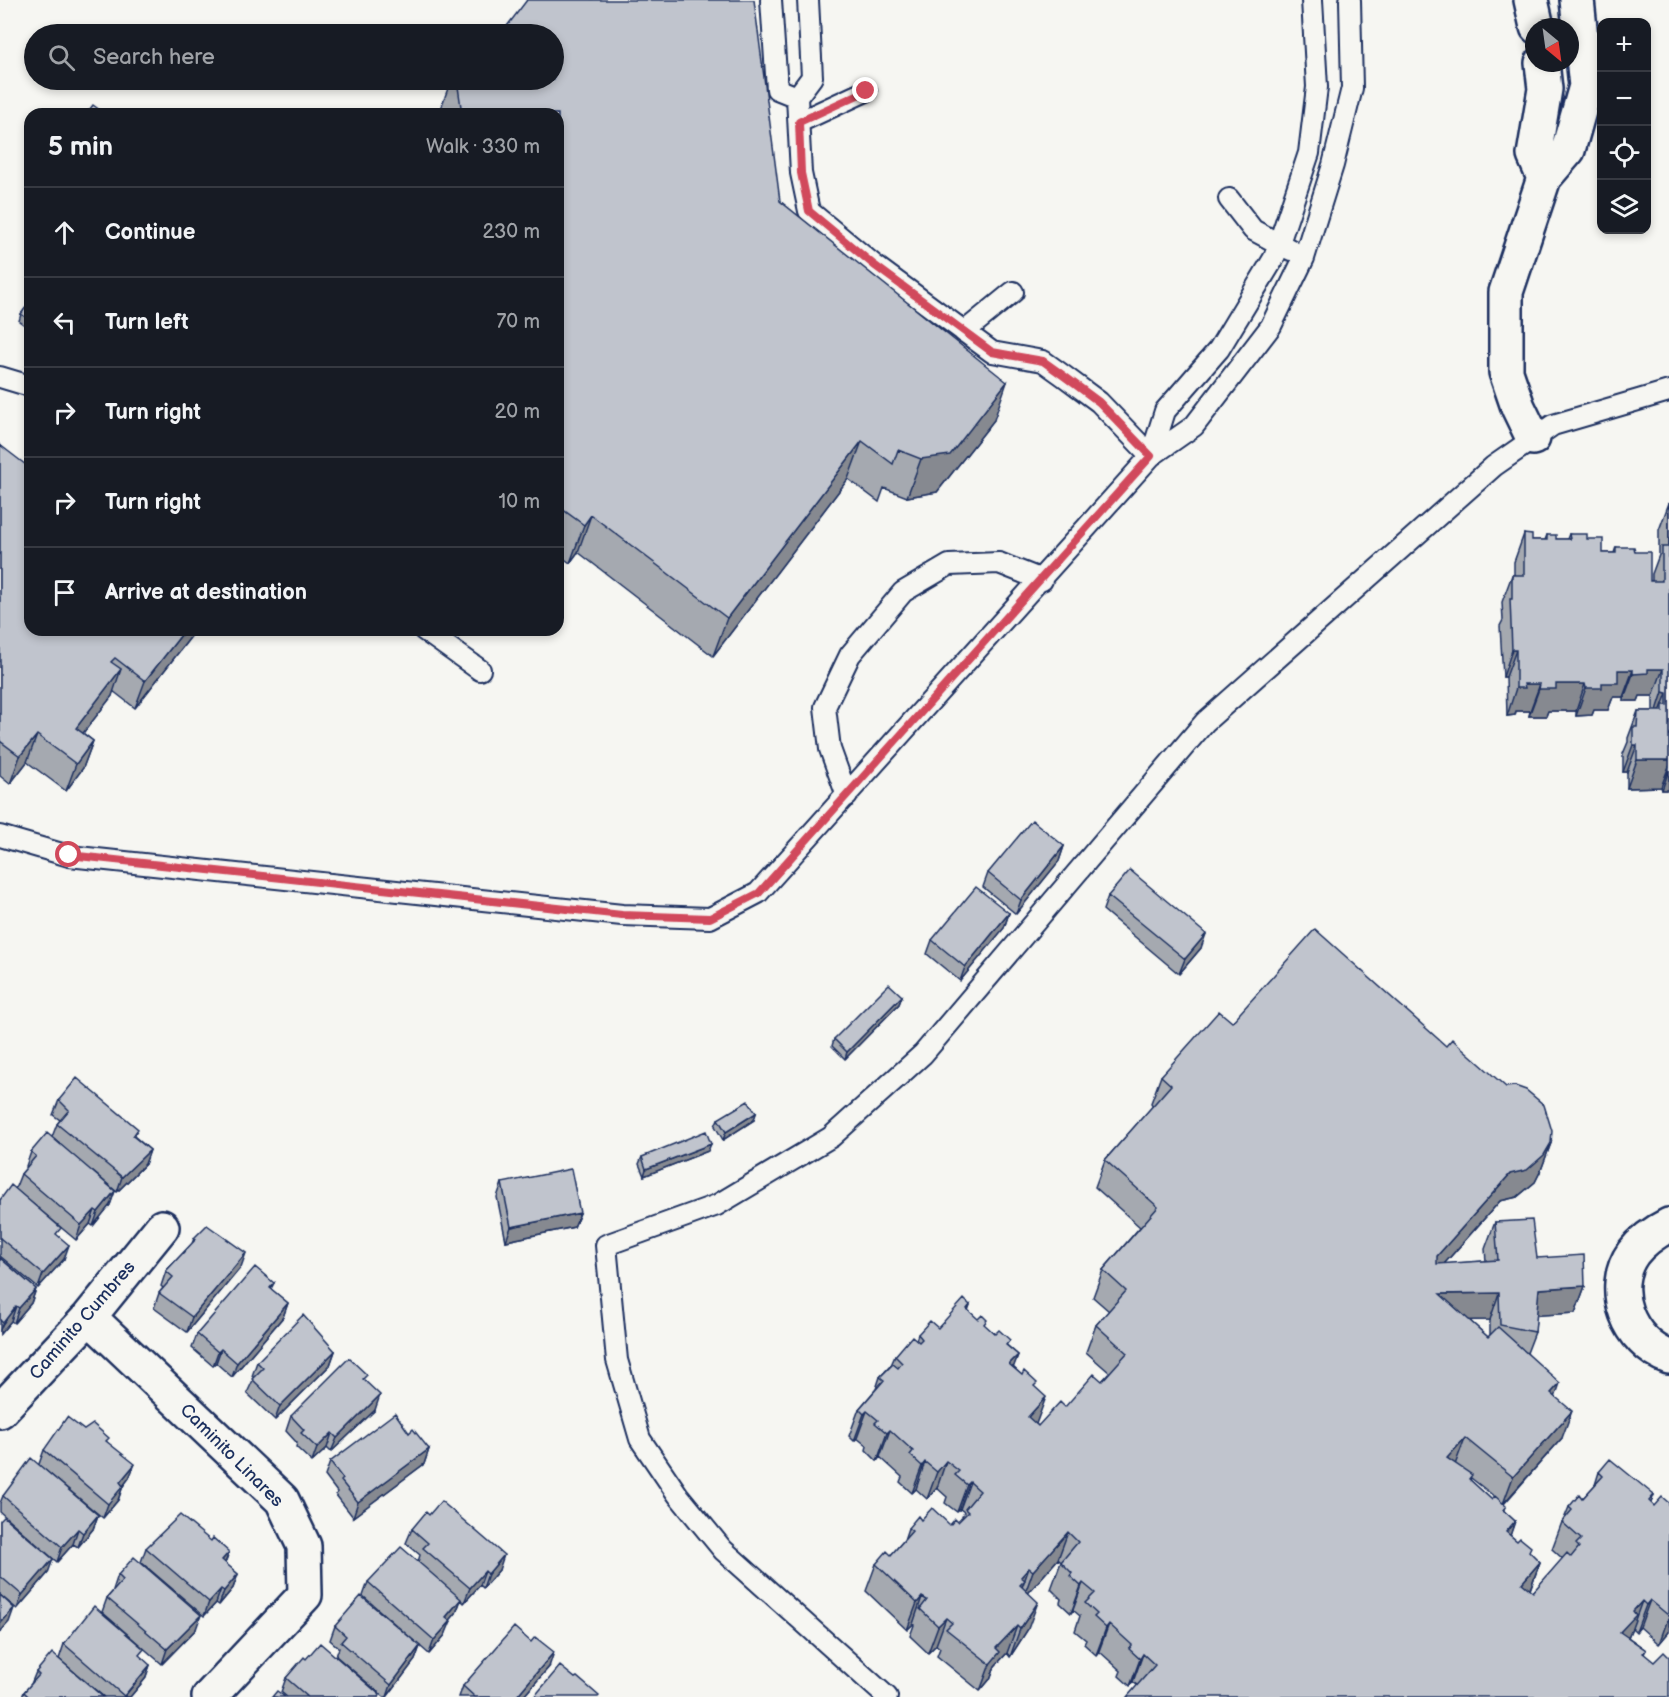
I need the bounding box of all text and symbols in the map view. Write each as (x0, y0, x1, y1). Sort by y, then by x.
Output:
north arrow (1525, 18, 1579, 72)
map controls (1597, 18, 1651, 234)
button: + (1597, 18, 1651, 72)
search box (24, 24, 564, 90)
icon: search (45, 41, 78, 74)
text: Search here (93, 44, 215, 71)
button: − (1597, 72, 1651, 126)
route end (852, 77, 878, 103)
button: locate (1597, 126, 1651, 180)
text: 5 min (48, 132, 113, 163)
text: Walk · 330 m (426, 135, 540, 159)
button: layers (1597, 180, 1651, 234)
icon: ahead (48, 216, 81, 249)
text: Continue (105, 219, 195, 246)
text: 230 m (483, 220, 540, 244)
icon: left (48, 306, 81, 339)
text: Turn left (105, 309, 189, 336)
text: 70 m (496, 310, 540, 334)
icon: right (48, 396, 81, 429)
text: Turn right (105, 399, 201, 426)
text: 20 m (495, 400, 540, 424)
icon: right (48, 486, 81, 519)
text: Turn right (105, 489, 201, 516)
text: 10 m (499, 490, 540, 514)
icon: arrive (48, 576, 81, 609)
text: Arrive at destination (105, 579, 307, 606)
route start (55, 841, 81, 867)
street label: Caminito Cumbres (25, 1257, 140, 1384)
street label: Caminito Linares (176, 1399, 288, 1511)

